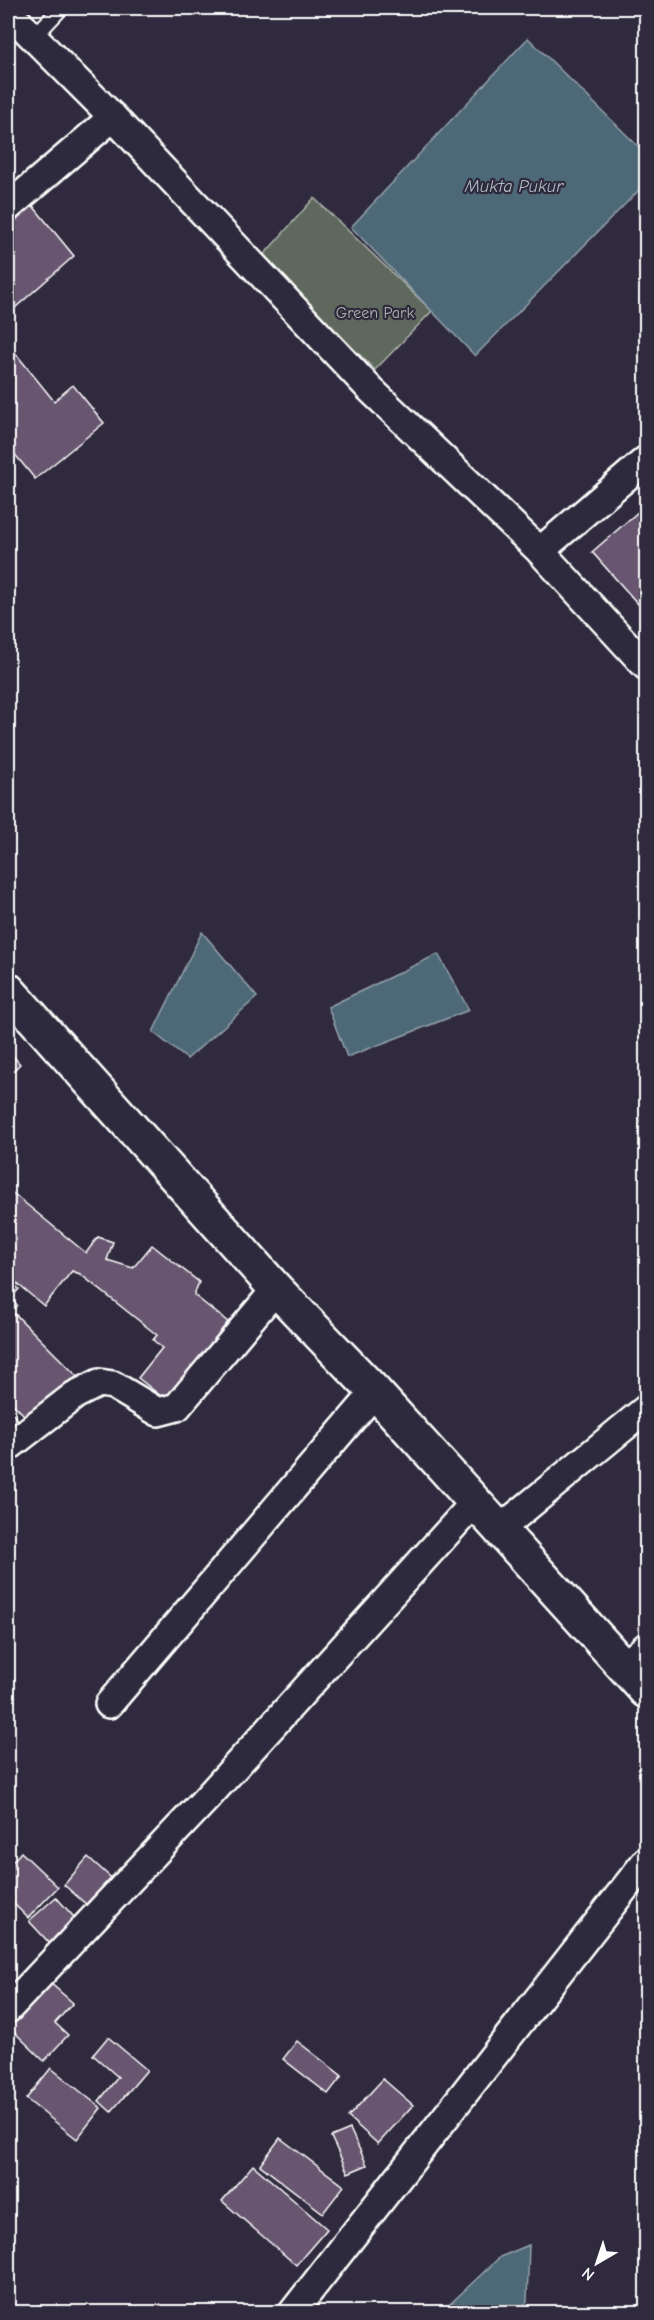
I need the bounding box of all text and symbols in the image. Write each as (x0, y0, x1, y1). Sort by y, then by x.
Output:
water label: Mukta Pukur (464, 176, 564, 197)
park label: Green Park (336, 304, 414, 322)
north arrow (567, 2233, 627, 2293)
text: N (578, 2264, 598, 2284)

